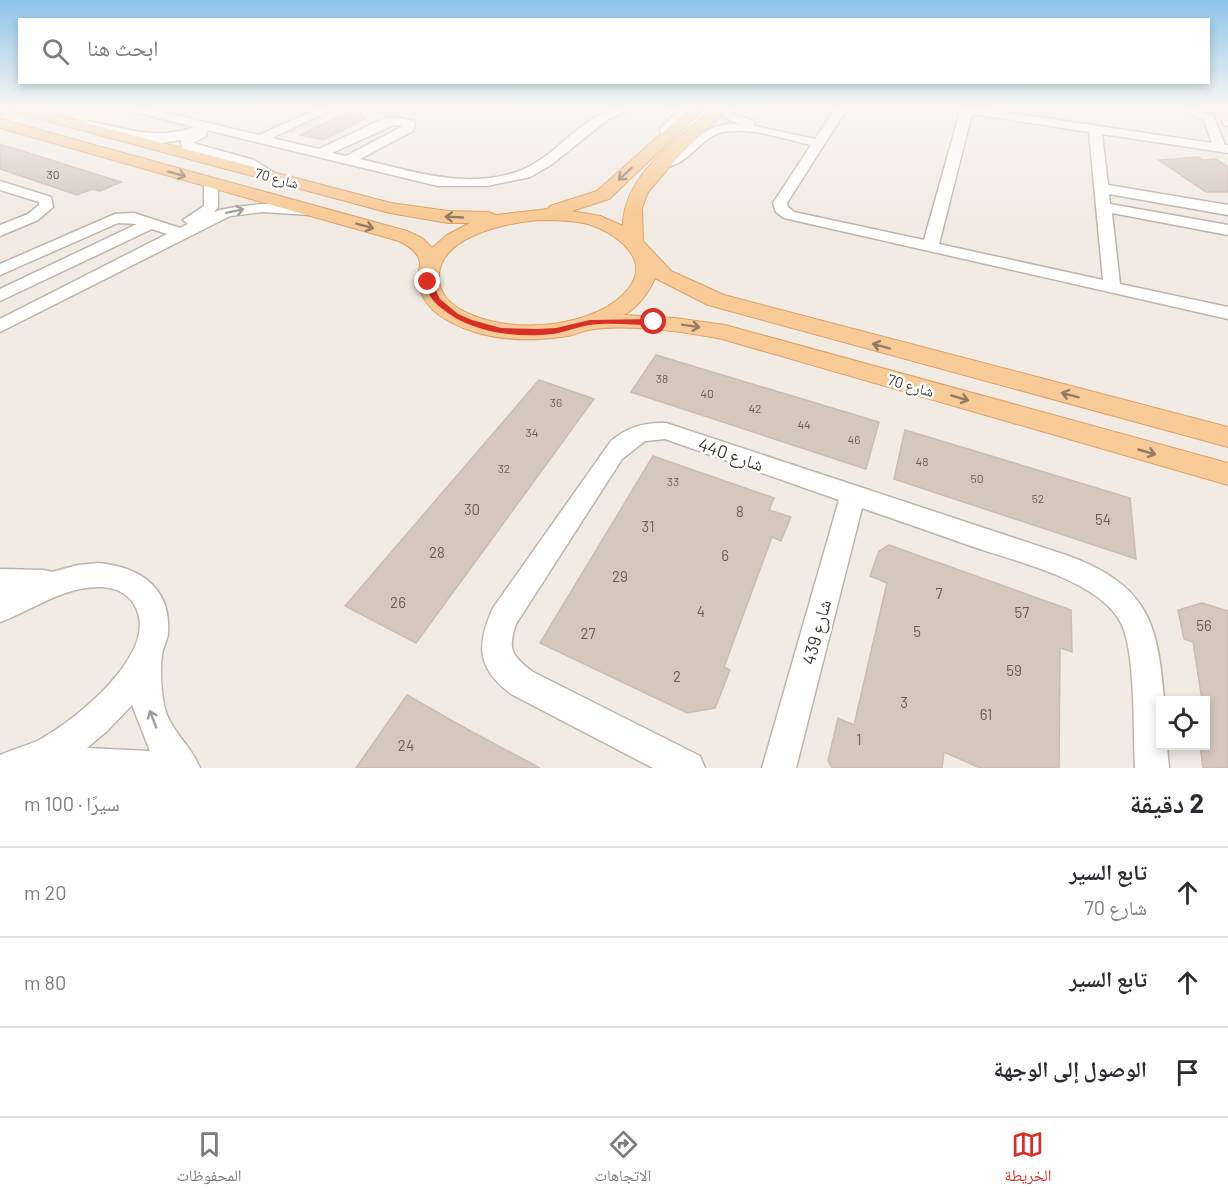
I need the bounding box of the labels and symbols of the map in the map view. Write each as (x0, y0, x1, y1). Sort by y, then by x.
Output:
street label: شارع 70 (253, 164, 300, 194)
house number: 30 (47, 167, 59, 181)
one-way arrow (617, 167, 632, 181)
one-way arrow (168, 169, 187, 180)
one-way arrow (225, 204, 244, 216)
one-way arrow (445, 212, 465, 223)
one-way arrow (356, 221, 375, 232)
route end (414, 268, 440, 294)
route start (640, 308, 666, 334)
one-way arrow (680, 320, 700, 331)
one-way arrow (872, 339, 891, 351)
street label: شارع 70 (885, 370, 936, 402)
house number: 38 (656, 371, 668, 385)
house number: 40 (700, 386, 714, 400)
one-way arrow (1061, 389, 1080, 401)
one-way arrow (950, 393, 969, 404)
house number: 36 (550, 395, 562, 409)
house number: 42 (748, 401, 762, 415)
house number: 44 (797, 417, 811, 431)
house number: 34 (526, 425, 538, 439)
house number: 46 (848, 432, 860, 446)
street label: شارع 440 (695, 433, 767, 476)
one-way arrow (1138, 446, 1157, 458)
house number: 48 (916, 454, 928, 468)
house number: 32 (498, 461, 510, 475)
house number: 50 (971, 471, 983, 485)
house number: 33 (667, 474, 679, 488)
house number: 52 (1032, 491, 1044, 505)
house number: 30 (464, 500, 480, 518)
house number: 8 (736, 502, 744, 520)
house number: 54 (1095, 510, 1111, 528)
house number: 31 (642, 517, 654, 535)
house number: 28 (429, 543, 445, 561)
house number: 6 (721, 546, 729, 564)
house number: 29 (612, 567, 628, 585)
house number: 7 (935, 584, 943, 602)
house number: 26 (390, 593, 406, 611)
street label: شارع 439 (797, 597, 836, 667)
house number: 4 (697, 602, 705, 620)
house number: 57 (1015, 603, 1029, 621)
house number: 56 (1196, 616, 1212, 634)
house number: 5 (913, 622, 921, 640)
house number: 27 (580, 624, 596, 642)
house number: 59 (1006, 661, 1022, 679)
house number: 2 (673, 667, 681, 685)
house number: 3 (900, 693, 908, 711)
house number: 61 (980, 705, 992, 723)
one-way arrow (147, 710, 158, 729)
house number: 1 (856, 730, 862, 748)
house number: 24 (398, 736, 414, 754)

